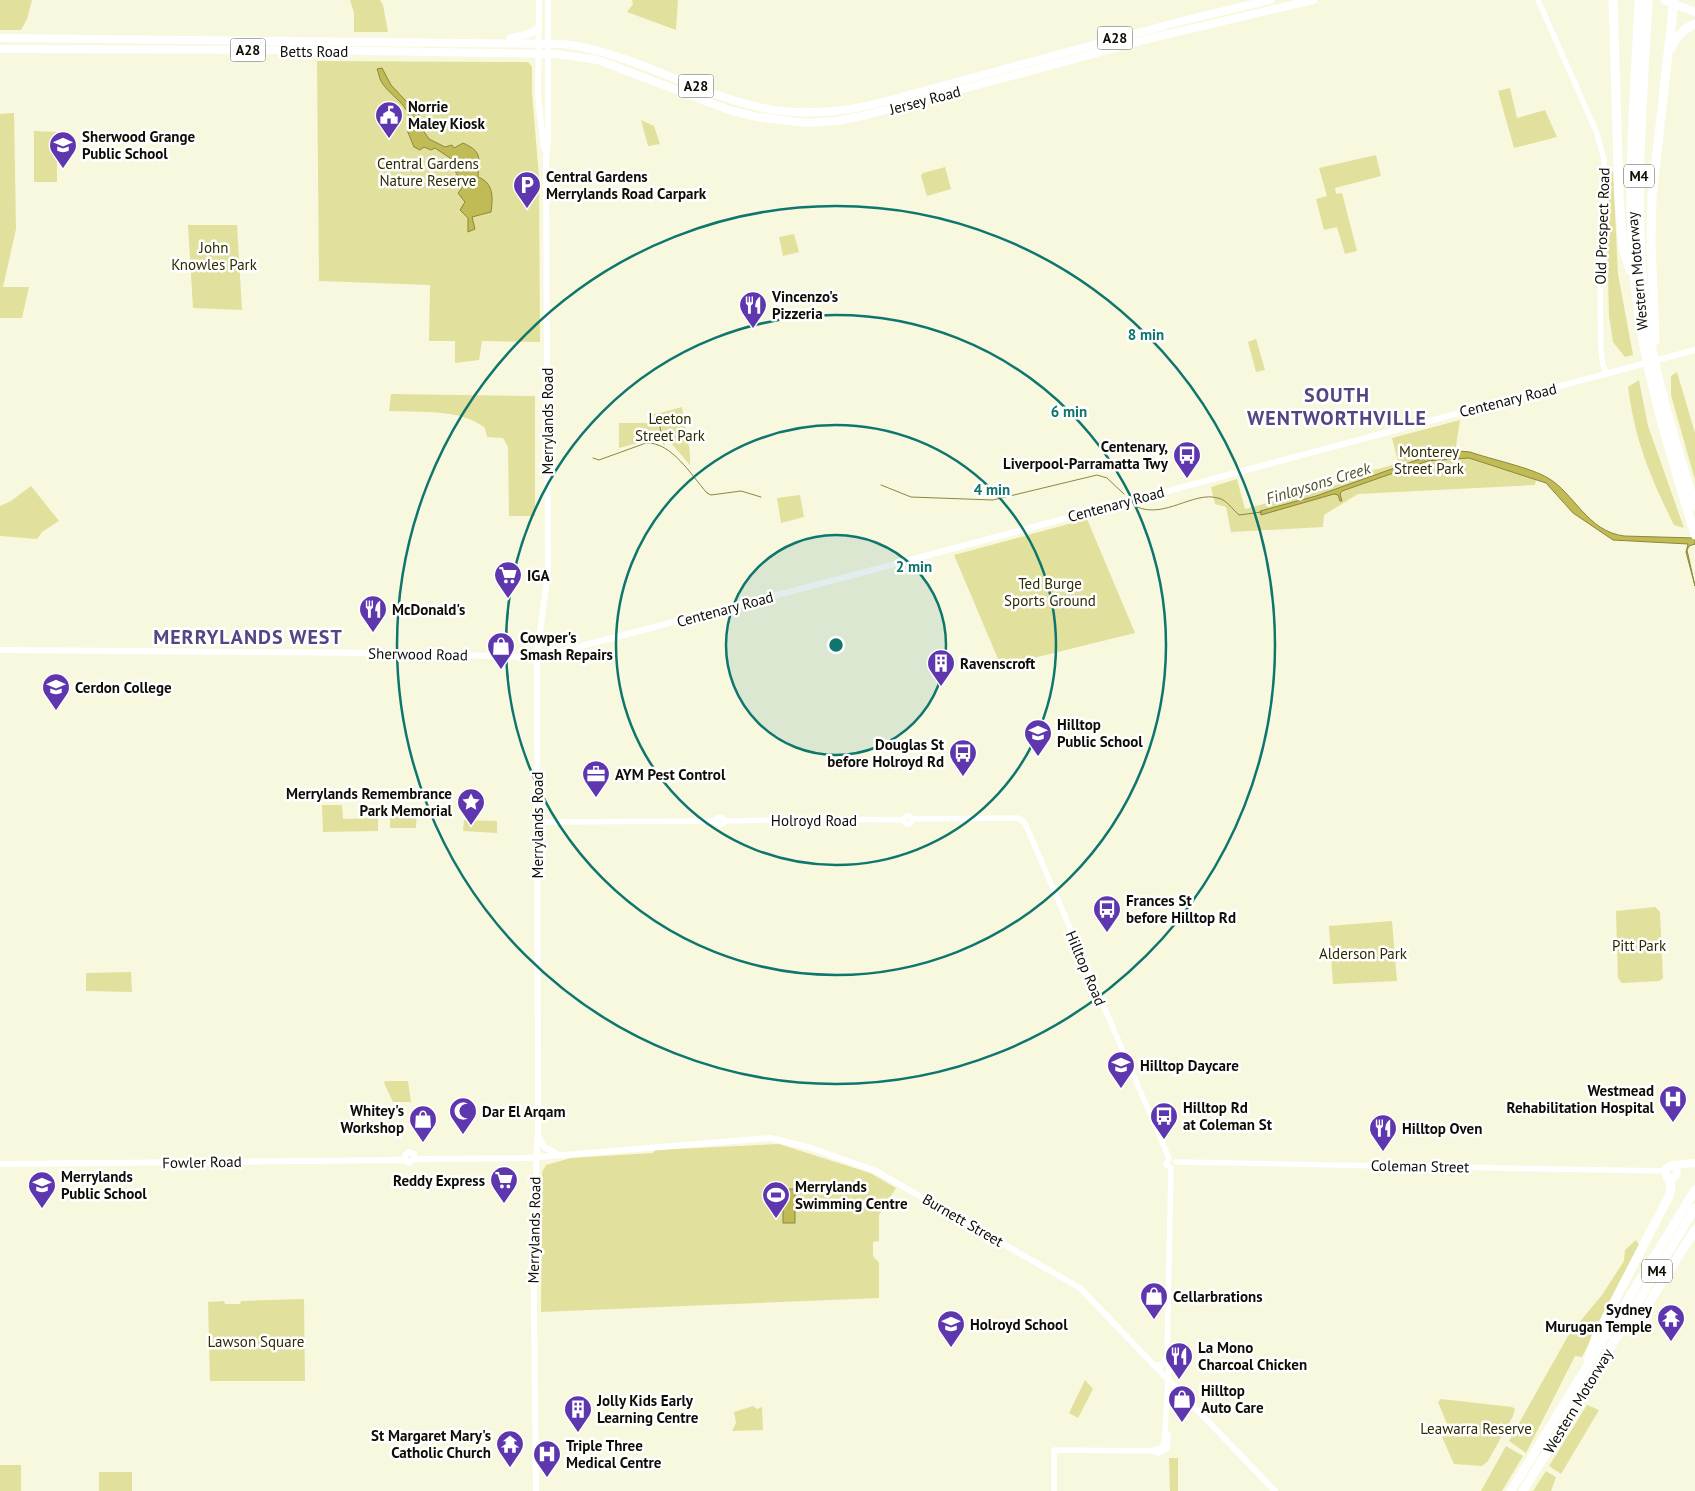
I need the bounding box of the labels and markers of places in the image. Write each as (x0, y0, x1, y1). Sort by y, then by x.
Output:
place label: Norrie Maley Kiosk (408, 97, 485, 133)
public building icon: Norrie Maley Kiosk (374, 100, 404, 139)
place label: Sherwood Grange Public School (82, 127, 196, 163)
school or university icon: Sherwood Grange Public School (48, 130, 78, 169)
place label: Central Gardens Merrylands Road Carpark (546, 167, 707, 203)
parking icon: Central Gardens Merrylands Road Carpark (512, 170, 542, 209)
place label: Vincenzo's Pizzeria (771, 287, 838, 323)
restaurant icon: Vincenzo's Pizzeria (738, 290, 768, 329)
place label: Centenary, Liverpool-Parramatta Twy (1003, 437, 1169, 473)
bus stop icon: Centenary, Liverpool-Parramatta Twy (1172, 440, 1202, 479)
supermarket icon: IGA (493, 560, 523, 599)
place label: IGA (527, 566, 550, 585)
restaurant icon: McDonald's (358, 594, 388, 633)
place label: McDonald's (392, 600, 465, 619)
place label: Cowper's Smash Repairs (520, 628, 613, 664)
shop icon: Cowper's Smash Repairs (486, 631, 516, 670)
centre of rings (827, 636, 845, 654)
building icon: Ravenscroft (926, 648, 956, 687)
place label: Ravenscroft (960, 654, 1036, 673)
school or university icon: Cerdon College (41, 672, 71, 711)
place label: Cerdon College (75, 678, 172, 697)
place label: Hilltop Public School (1057, 715, 1143, 751)
school or university icon: Hilltop Public School (1023, 718, 1053, 757)
place label: Douglas St before Holroyd Rd (827, 735, 945, 771)
bus stop icon: Douglas St before Holroyd Rd (948, 738, 978, 777)
office icon: AYM Pest Control (581, 759, 611, 798)
place label: AYM Pest Control (615, 765, 726, 784)
place label: Merrylands Remembrance Park Memorial (286, 784, 453, 820)
place icon: Merrylands Remembrance Park Memorial (456, 787, 486, 826)
place label: Frances St before Hilltop Rd (1126, 891, 1236, 927)
bus stop icon: Frances St before Hilltop Rd (1092, 894, 1122, 933)
school or university icon: Hilltop Daycare (1106, 1050, 1136, 1089)
place label: Hilltop Daycare (1140, 1056, 1239, 1075)
place label: Westmead Rehabilitation Hospital (1507, 1081, 1655, 1117)
hospital icon: Westmead Rehabilitation Hospital (1658, 1084, 1688, 1123)
mosque icon: Dar El Arqam (448, 1096, 478, 1135)
place label: Hilltop Rd at Coleman St (1183, 1098, 1273, 1134)
place label: Whitey's Workshop (341, 1101, 404, 1137)
bus stop icon: Hilltop Rd at Coleman St (1149, 1101, 1179, 1140)
place label: Dar El Arqam (482, 1102, 566, 1121)
shop icon: Whitey's Workshop (408, 1104, 438, 1143)
restaurant icon: Hilltop Oven (1368, 1113, 1398, 1152)
place label: Hilltop Oven (1402, 1119, 1482, 1138)
supermarket icon: Reddy Express (489, 1165, 519, 1204)
place label: Merrylands Public School (61, 1167, 147, 1203)
school or university icon: Merrylands Public School (27, 1170, 57, 1209)
place label: Reddy Express (393, 1171, 485, 1190)
place label: Merrylands Swimming Centre (795, 1177, 908, 1213)
sports icon: Merrylands Swimming Centre (761, 1180, 791, 1219)
shop icon: Cellarbrations (1139, 1281, 1169, 1320)
place label: Cellarbrations (1173, 1287, 1263, 1306)
place label: Sydney Murugan Temple (1545, 1300, 1653, 1336)
temple icon: Sydney Murugan Temple (1656, 1303, 1686, 1342)
school or university icon: Holroyd School (936, 1309, 966, 1348)
place label: Holroyd School (970, 1315, 1068, 1334)
place label: La Mono Charcoal Chicken (1198, 1338, 1307, 1374)
restaurant icon: La Mono Charcoal Chicken (1164, 1341, 1194, 1380)
place label: Hilltop Auto Care (1201, 1381, 1264, 1417)
shop icon: Hilltop Auto Care (1167, 1384, 1197, 1423)
place label: Jolly Kids Early Learning Centre (596, 1391, 699, 1427)
building icon: Jolly Kids Early Learning Centre (563, 1394, 593, 1433)
place label: St Margaret Mary's Catholic Church (371, 1426, 491, 1462)
temple icon: St Margaret Mary's Catholic Church (495, 1429, 525, 1468)
place label: Triple Three Medical Centre (566, 1436, 662, 1472)
hospital icon: Triple Three Medical Centre (532, 1439, 562, 1478)

